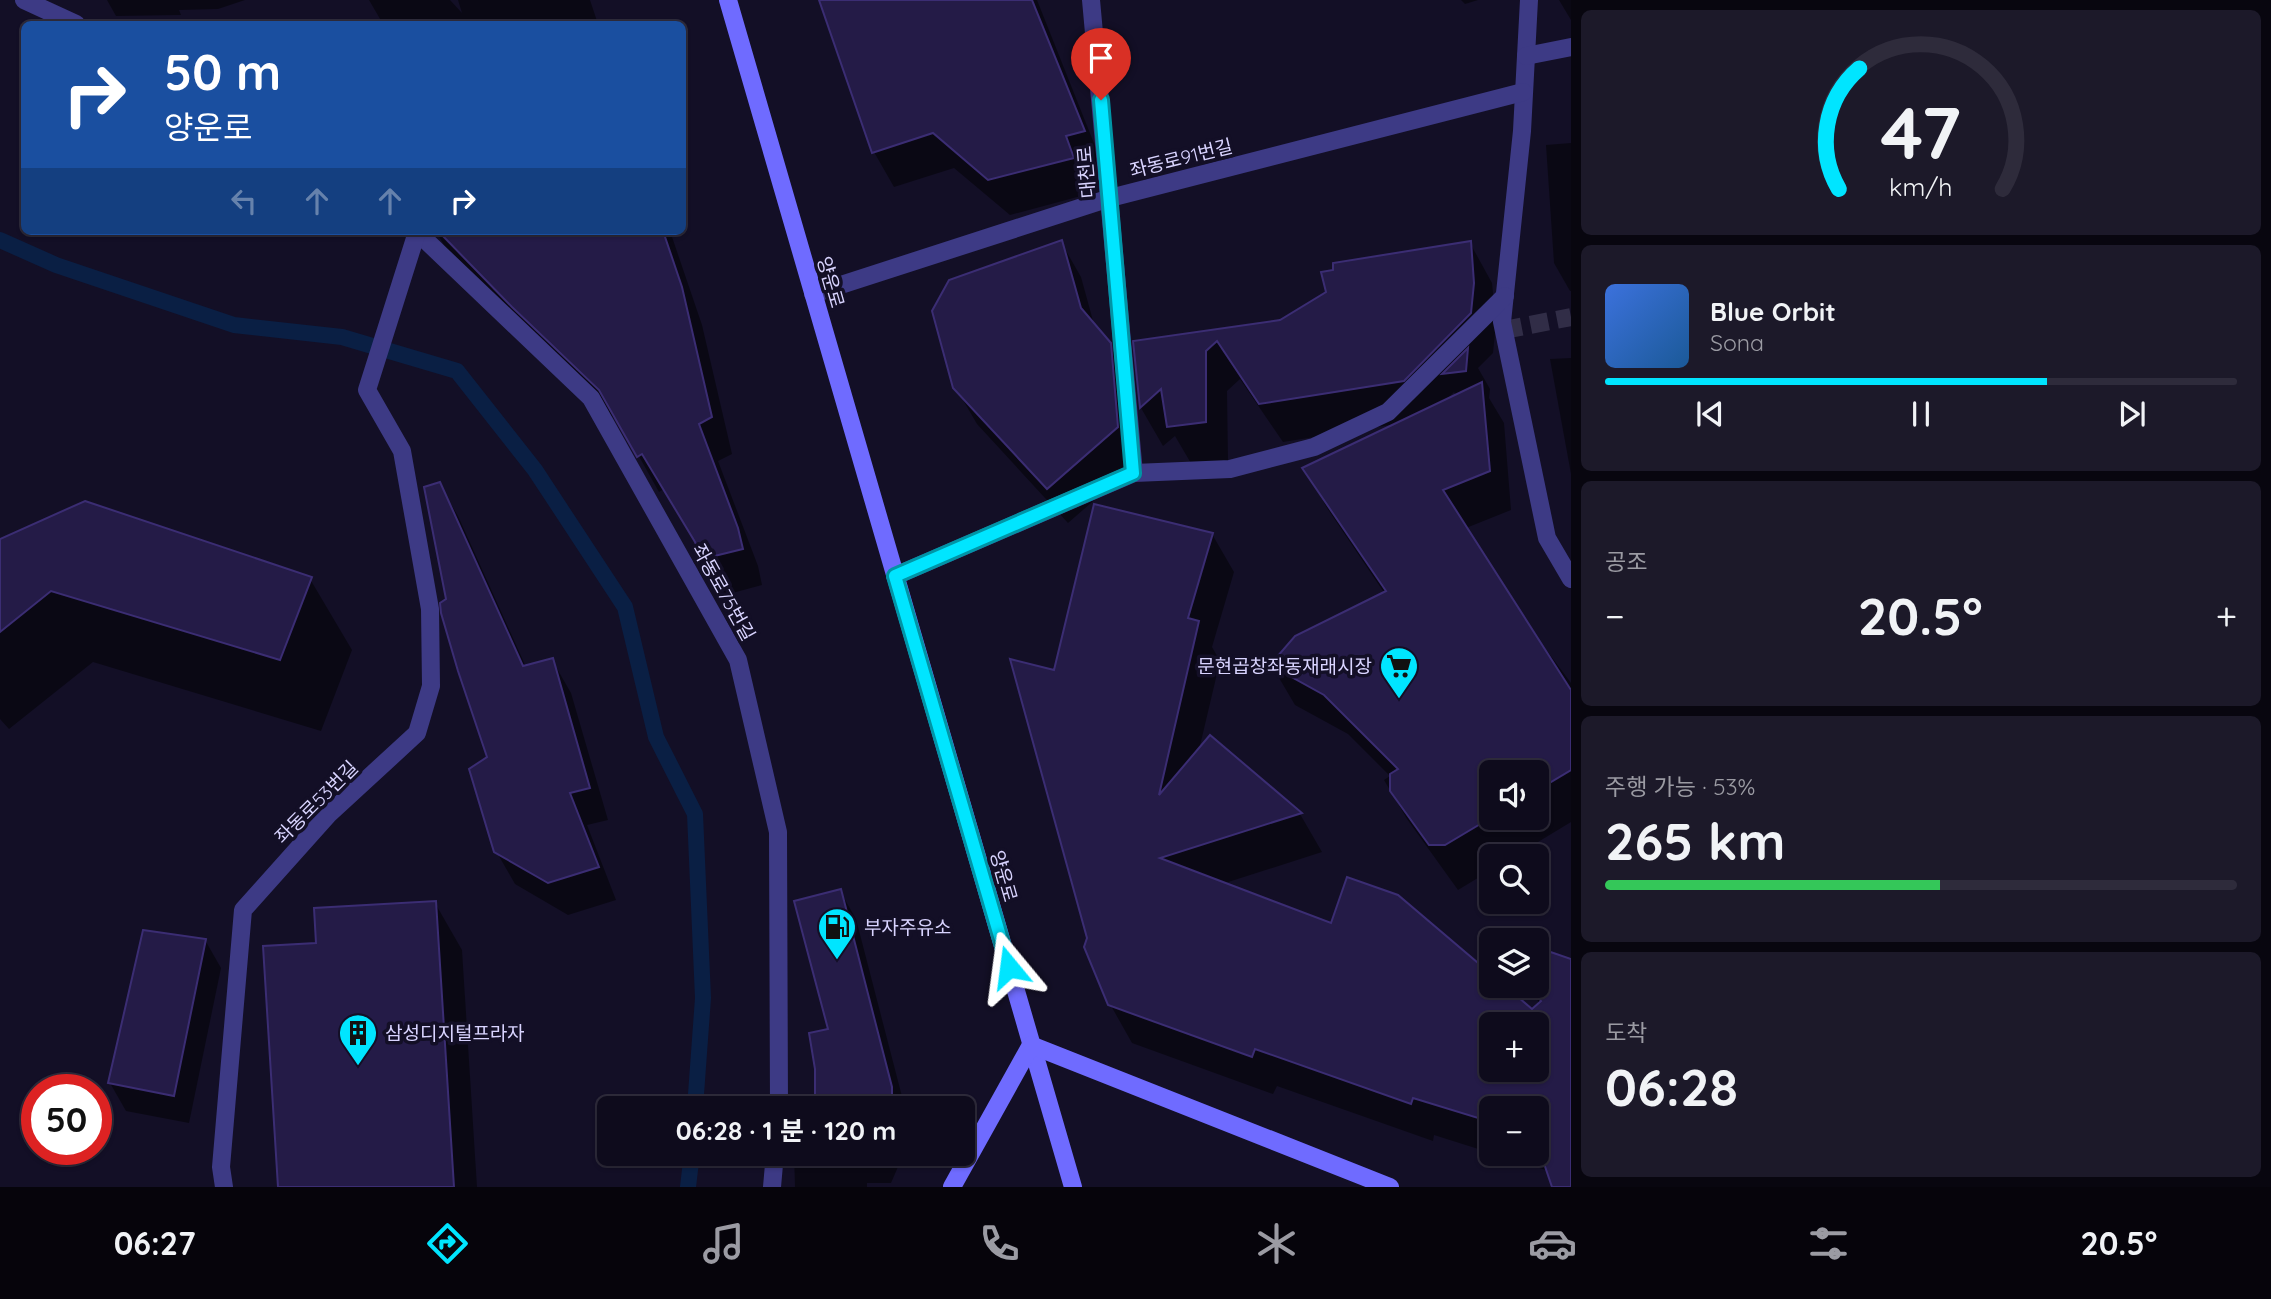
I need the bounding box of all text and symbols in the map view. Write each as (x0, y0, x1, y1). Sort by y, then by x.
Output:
pin (1071, 28, 1131, 100)
icon: arrive (1082, 39, 1120, 77)
text: 50 m (164, 41, 281, 102)
icon: right (49, 49, 140, 140)
text: 47 (1881, 86, 1961, 177)
text: 양운로 (164, 107, 252, 147)
street label: 좌동로91번길 (1127, 134, 1235, 182)
street label: 대천로 (1072, 145, 1100, 199)
text: km/h (1889, 171, 1953, 202)
icon: left (225, 182, 263, 220)
icon: ahead (298, 182, 336, 220)
icon: ahead (371, 182, 409, 220)
icon: right (444, 182, 482, 220)
street label: 양운로 (812, 253, 850, 311)
text: Blue Orbit (1710, 295, 1836, 328)
text: Sona (1710, 328, 1764, 357)
icon: previous (1691, 395, 1729, 433)
icon: pause (1902, 395, 1940, 433)
icon: next (2113, 395, 2151, 433)
street label: 좌동로75번길 (687, 539, 761, 645)
text: 공조 (1605, 547, 1647, 576)
text: 20.5° (1858, 583, 1983, 648)
text: − (1605, 592, 1625, 640)
text: + (2216, 592, 2237, 640)
supermarket icon: 문현곱창좌동재래시장 (1378, 645, 1420, 700)
place label: 문현곱창좌동재래시장 (1197, 654, 1372, 678)
street label: 좌동로53번길 (269, 755, 363, 849)
map controls (1479, 760, 1549, 1166)
button: sound (1479, 760, 1549, 830)
text: 주행 가능 · 53% (1605, 772, 1755, 801)
text: 265 km (1605, 808, 1785, 873)
button: search (1479, 844, 1549, 914)
street label: 양운로 (985, 847, 1023, 905)
fuel station icon: 부자주유소 (816, 906, 858, 961)
place label: 부자주유소 (864, 915, 951, 939)
button: layers (1479, 928, 1549, 998)
position arrow (972, 930, 1046, 1004)
building icon: 삼성디지털프라자 (337, 1012, 379, 1067)
button: + (1479, 1012, 1549, 1082)
text: 도착 (1605, 1018, 1647, 1047)
place label: 삼성디지털프라자 (385, 1021, 525, 1045)
text: 06:28 (1605, 1054, 1738, 1119)
speed limit sign: 50 (21, 1074, 112, 1165)
button: − (1479, 1096, 1549, 1166)
text: 06:28 · 1 분 · 120 m (676, 1114, 896, 1147)
icon: directions (423, 1219, 472, 1268)
icon: music (699, 1219, 748, 1268)
icon: phone (975, 1219, 1024, 1268)
icon: climate (1252, 1219, 1301, 1268)
icon: car (1528, 1219, 1577, 1268)
icon: filters (1804, 1219, 1853, 1268)
text: 06:27 (114, 1223, 196, 1263)
text: 20.5° (2080, 1223, 2157, 1263)

